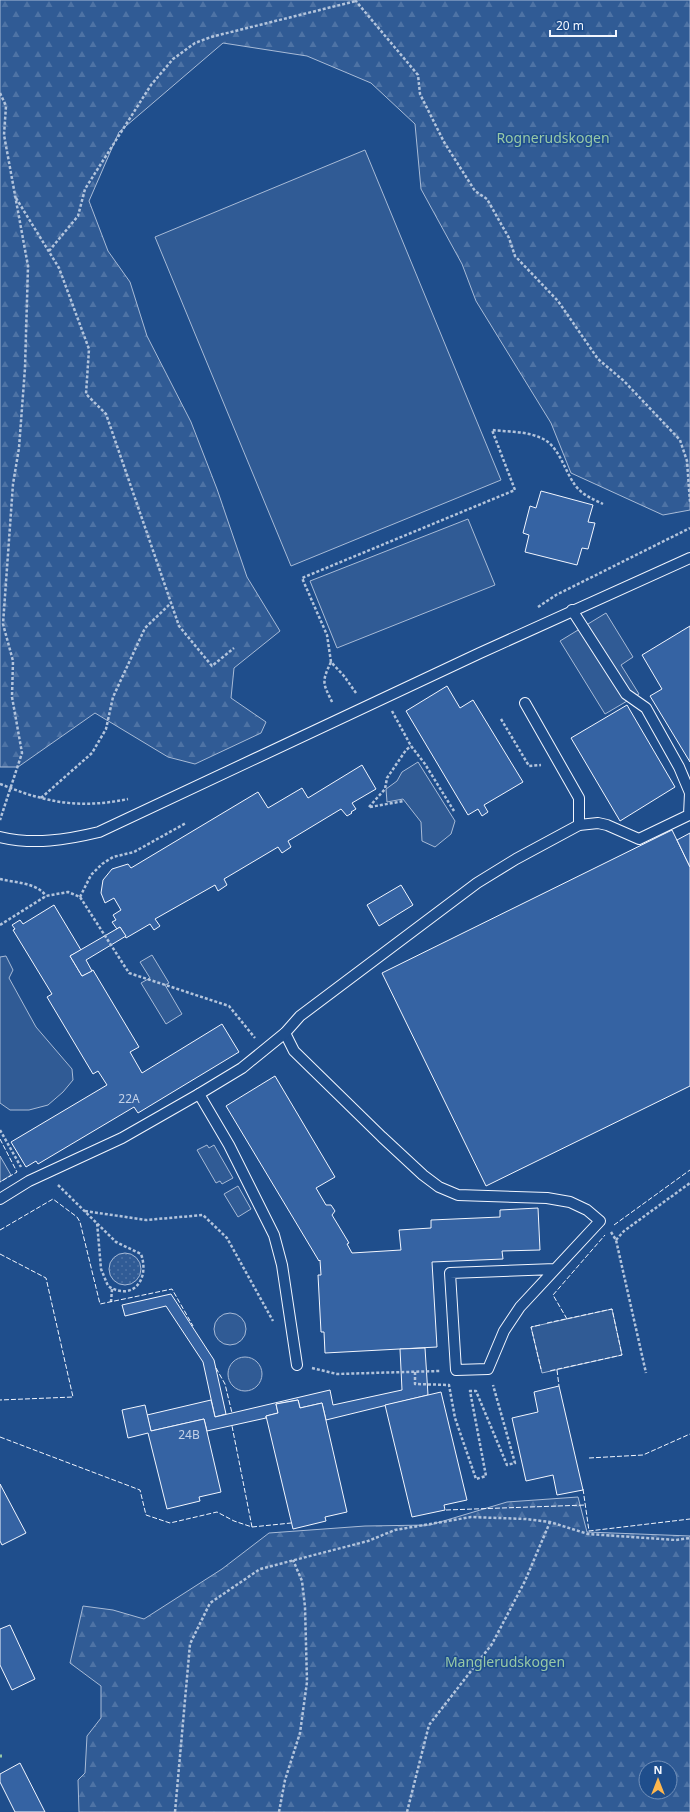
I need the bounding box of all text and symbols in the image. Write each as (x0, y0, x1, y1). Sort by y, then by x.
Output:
scale bar (550, 12, 616, 38)
text: 20 m (556, 17, 584, 34)
park label: Rognerudskogen (496, 128, 610, 147)
house number: 22A (118, 1090, 140, 1107)
house number: 24B (178, 1426, 200, 1443)
park label: Manglerudskogen (445, 1652, 565, 1671)
north arrow (638, 1760, 678, 1800)
text: N (654, 1762, 662, 1777)

